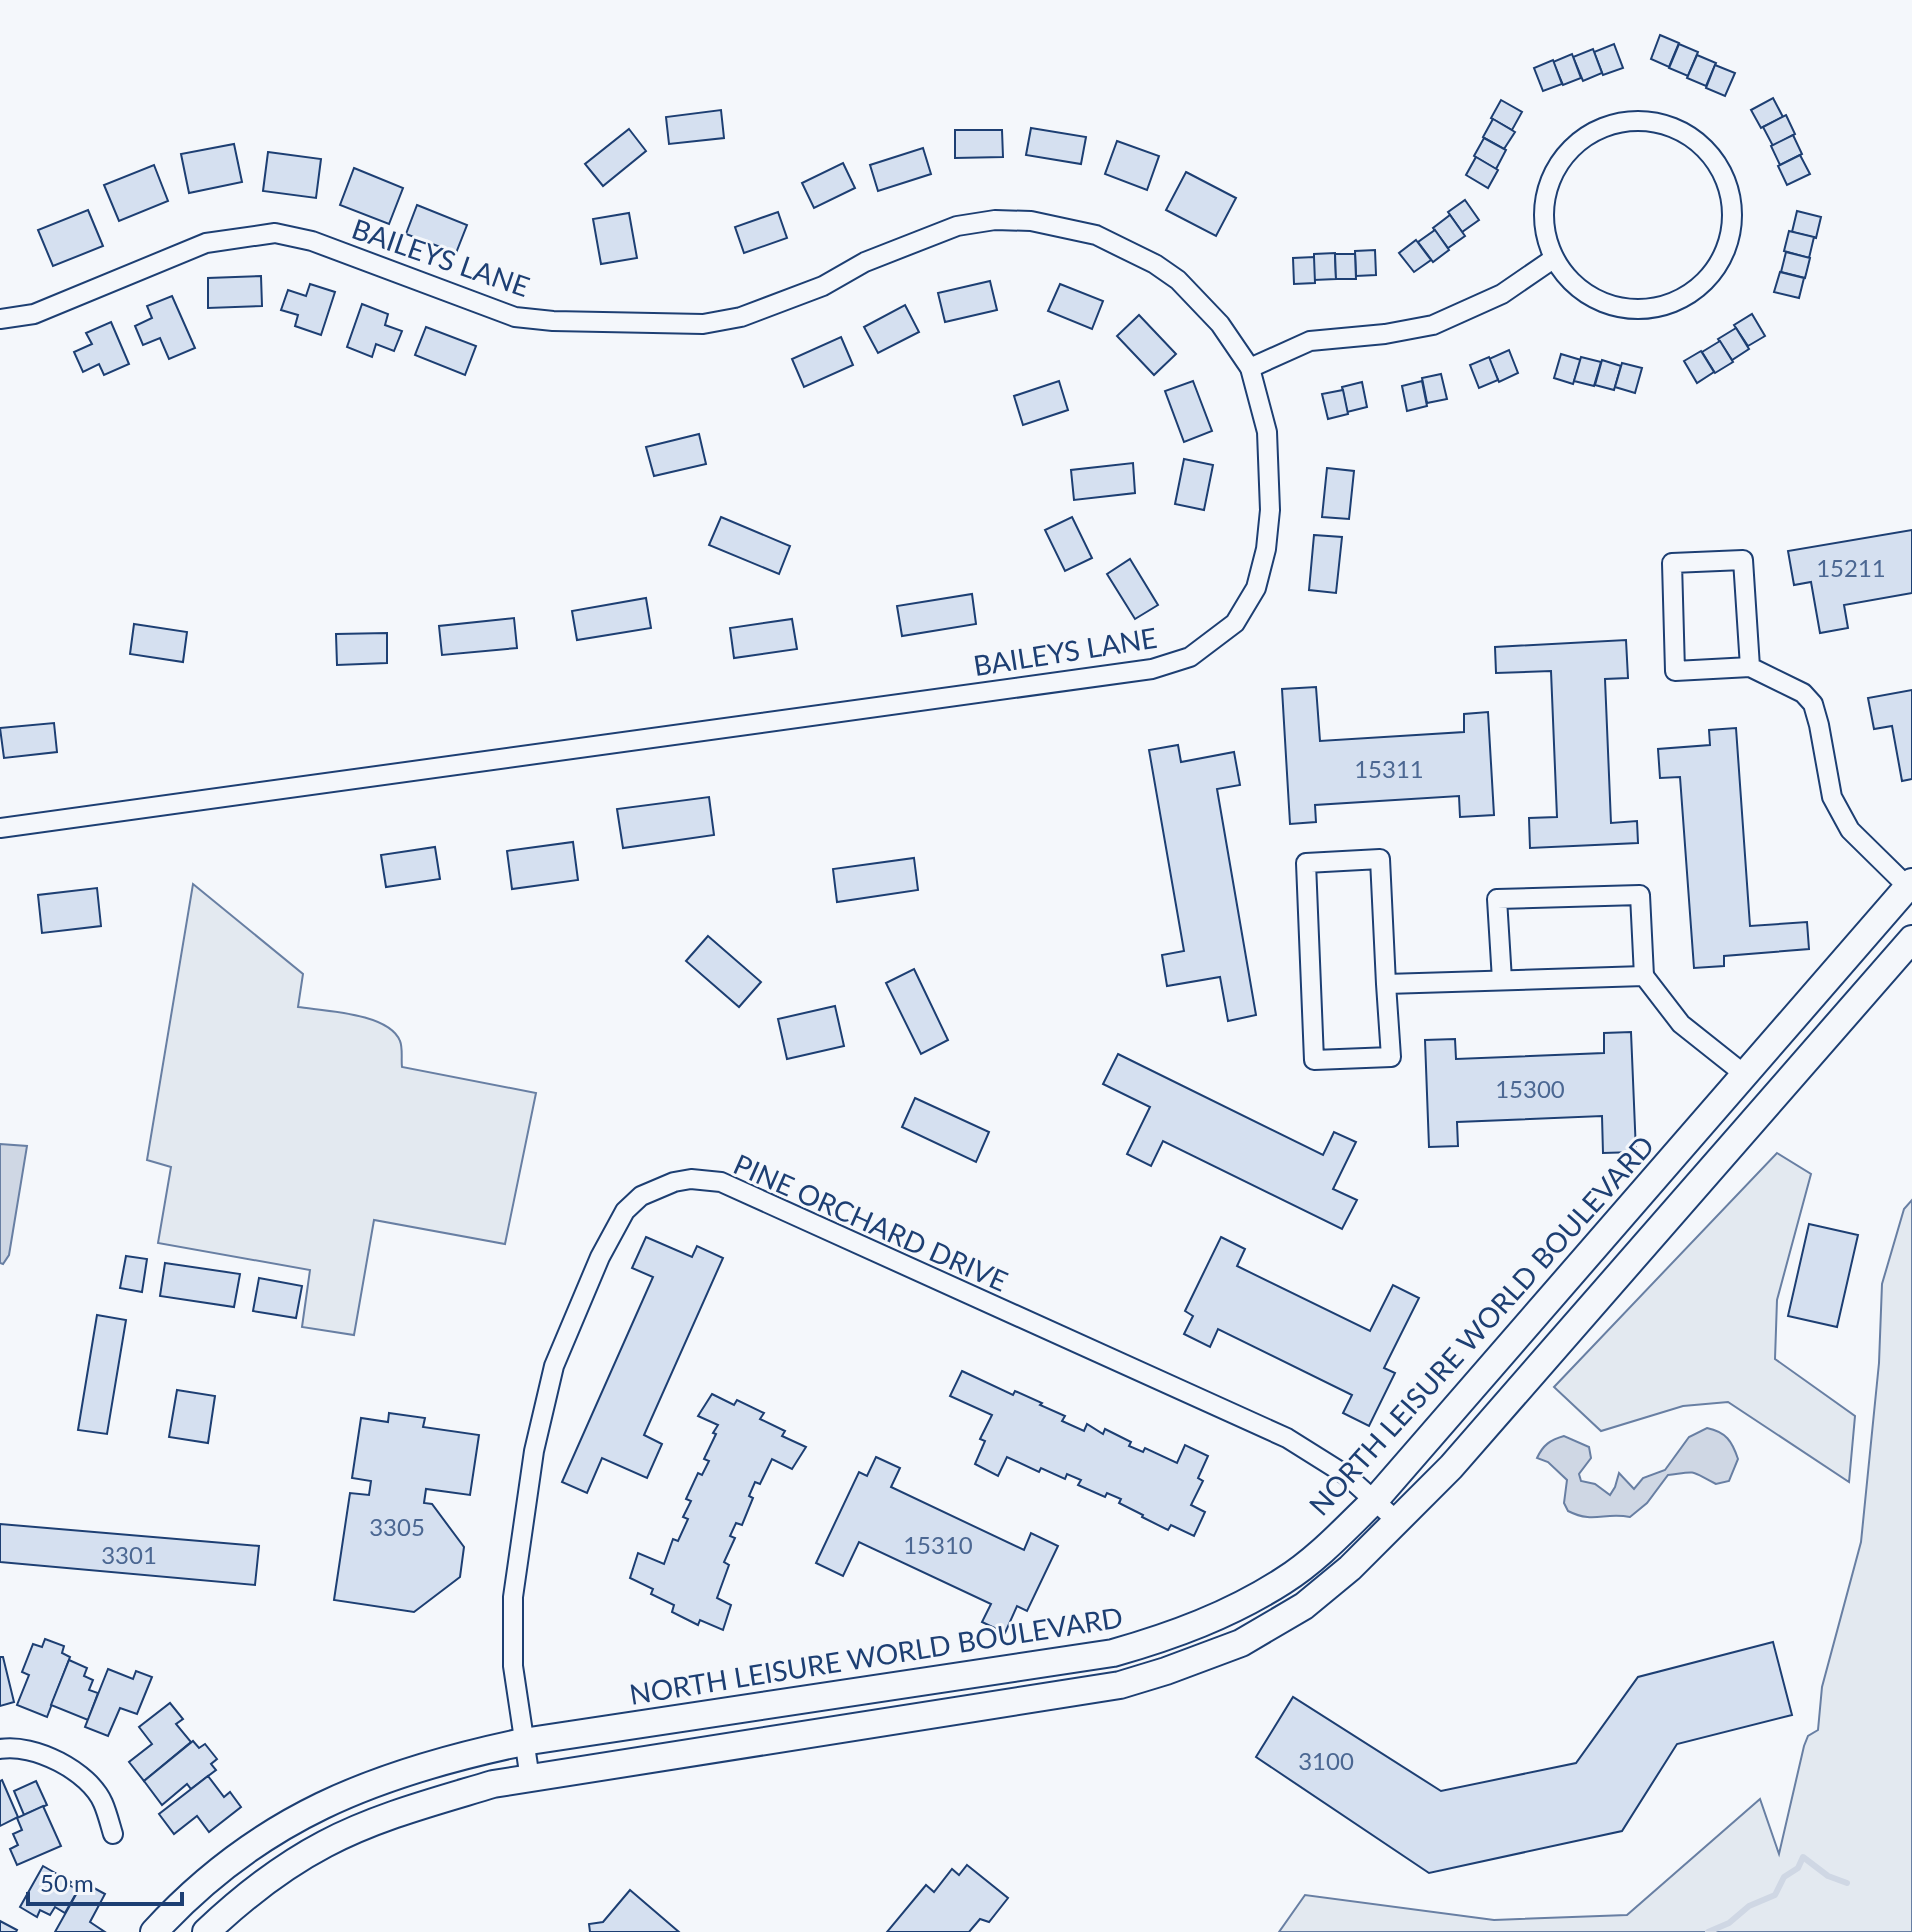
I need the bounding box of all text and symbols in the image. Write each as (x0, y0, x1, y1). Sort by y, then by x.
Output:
street label: BAILEYS LANE (348, 211, 534, 303)
house number: 15211 (1816, 553, 1886, 582)
street label: BAILEYS LANE (971, 620, 1159, 682)
house number: 15311 (1354, 754, 1424, 783)
house number: 15300 (1495, 1074, 1565, 1103)
street label: NORTH LEISURE WORLD BOULEVARD (1301, 1128, 1661, 1522)
street label: PINE ORCHARD DRIVE (729, 1146, 1013, 1298)
house number: 3305 (369, 1512, 425, 1541)
house number: 15310 (903, 1530, 973, 1559)
house number: 3301 (101, 1540, 157, 1569)
street label: NORTH LEISURE WORLD BOULEVARD (627, 1599, 1125, 1711)
house number: 3100 (1298, 1746, 1354, 1775)
scale bar (28, 1856, 182, 1906)
text: 50 m (40, 1868, 94, 1897)

